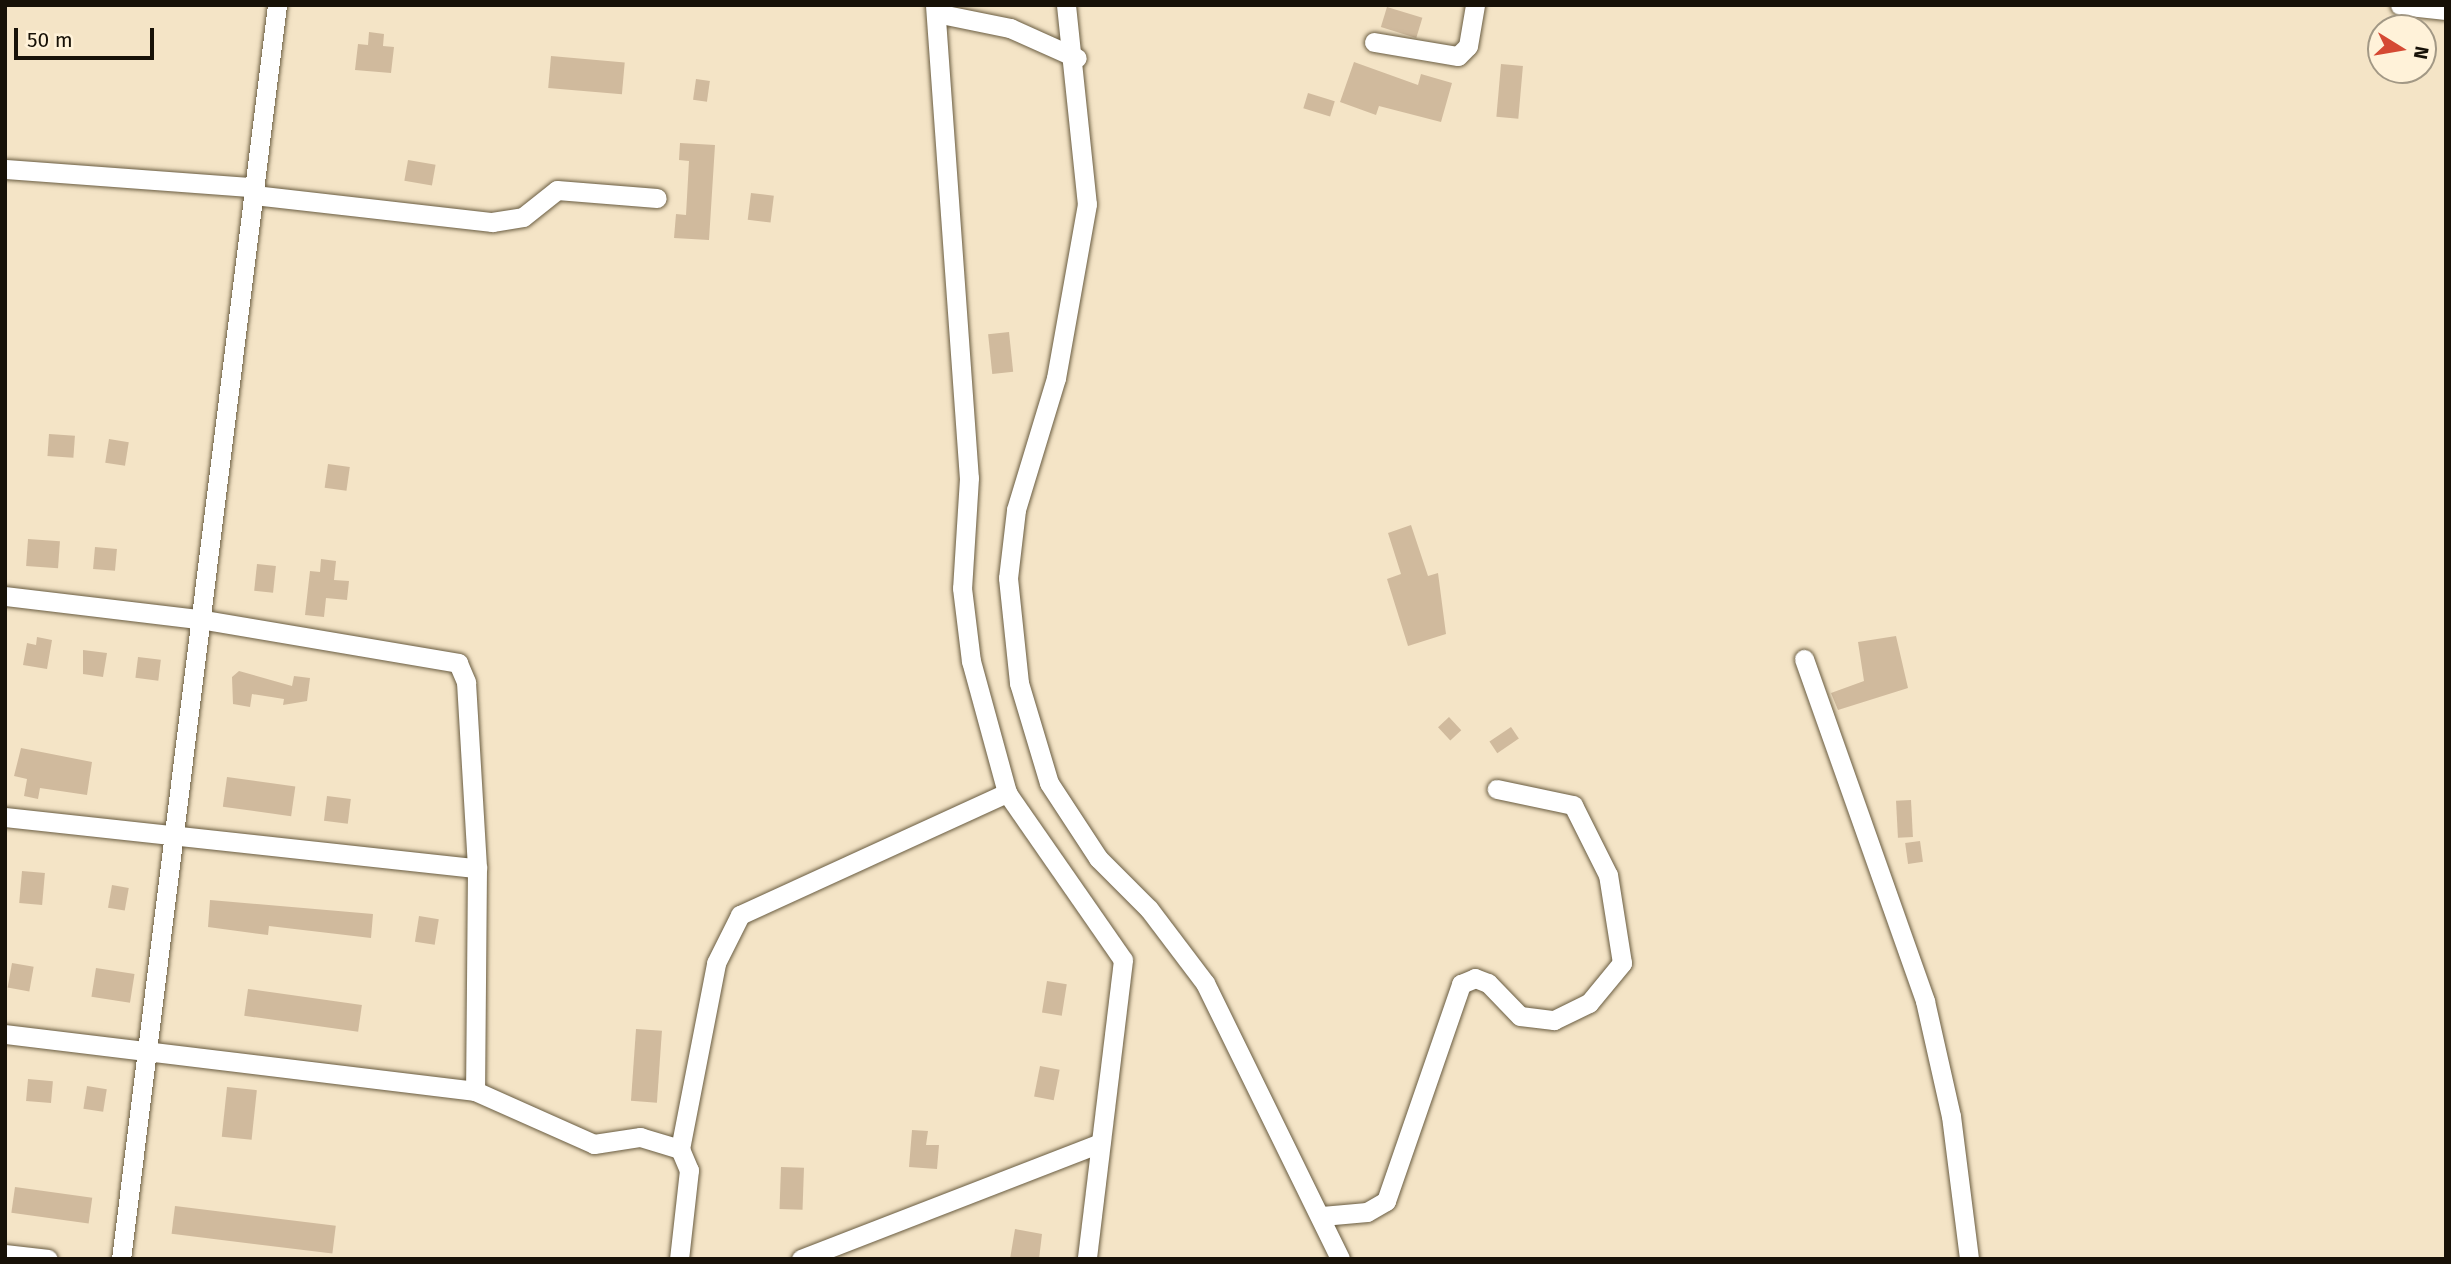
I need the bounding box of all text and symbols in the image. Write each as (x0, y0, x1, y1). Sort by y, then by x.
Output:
scale bar (18, 14, 158, 58)
north arrow (2367, 14, 2437, 84)
text: 50 m (27, 27, 73, 53)
text: N (2409, 44, 2434, 61)

